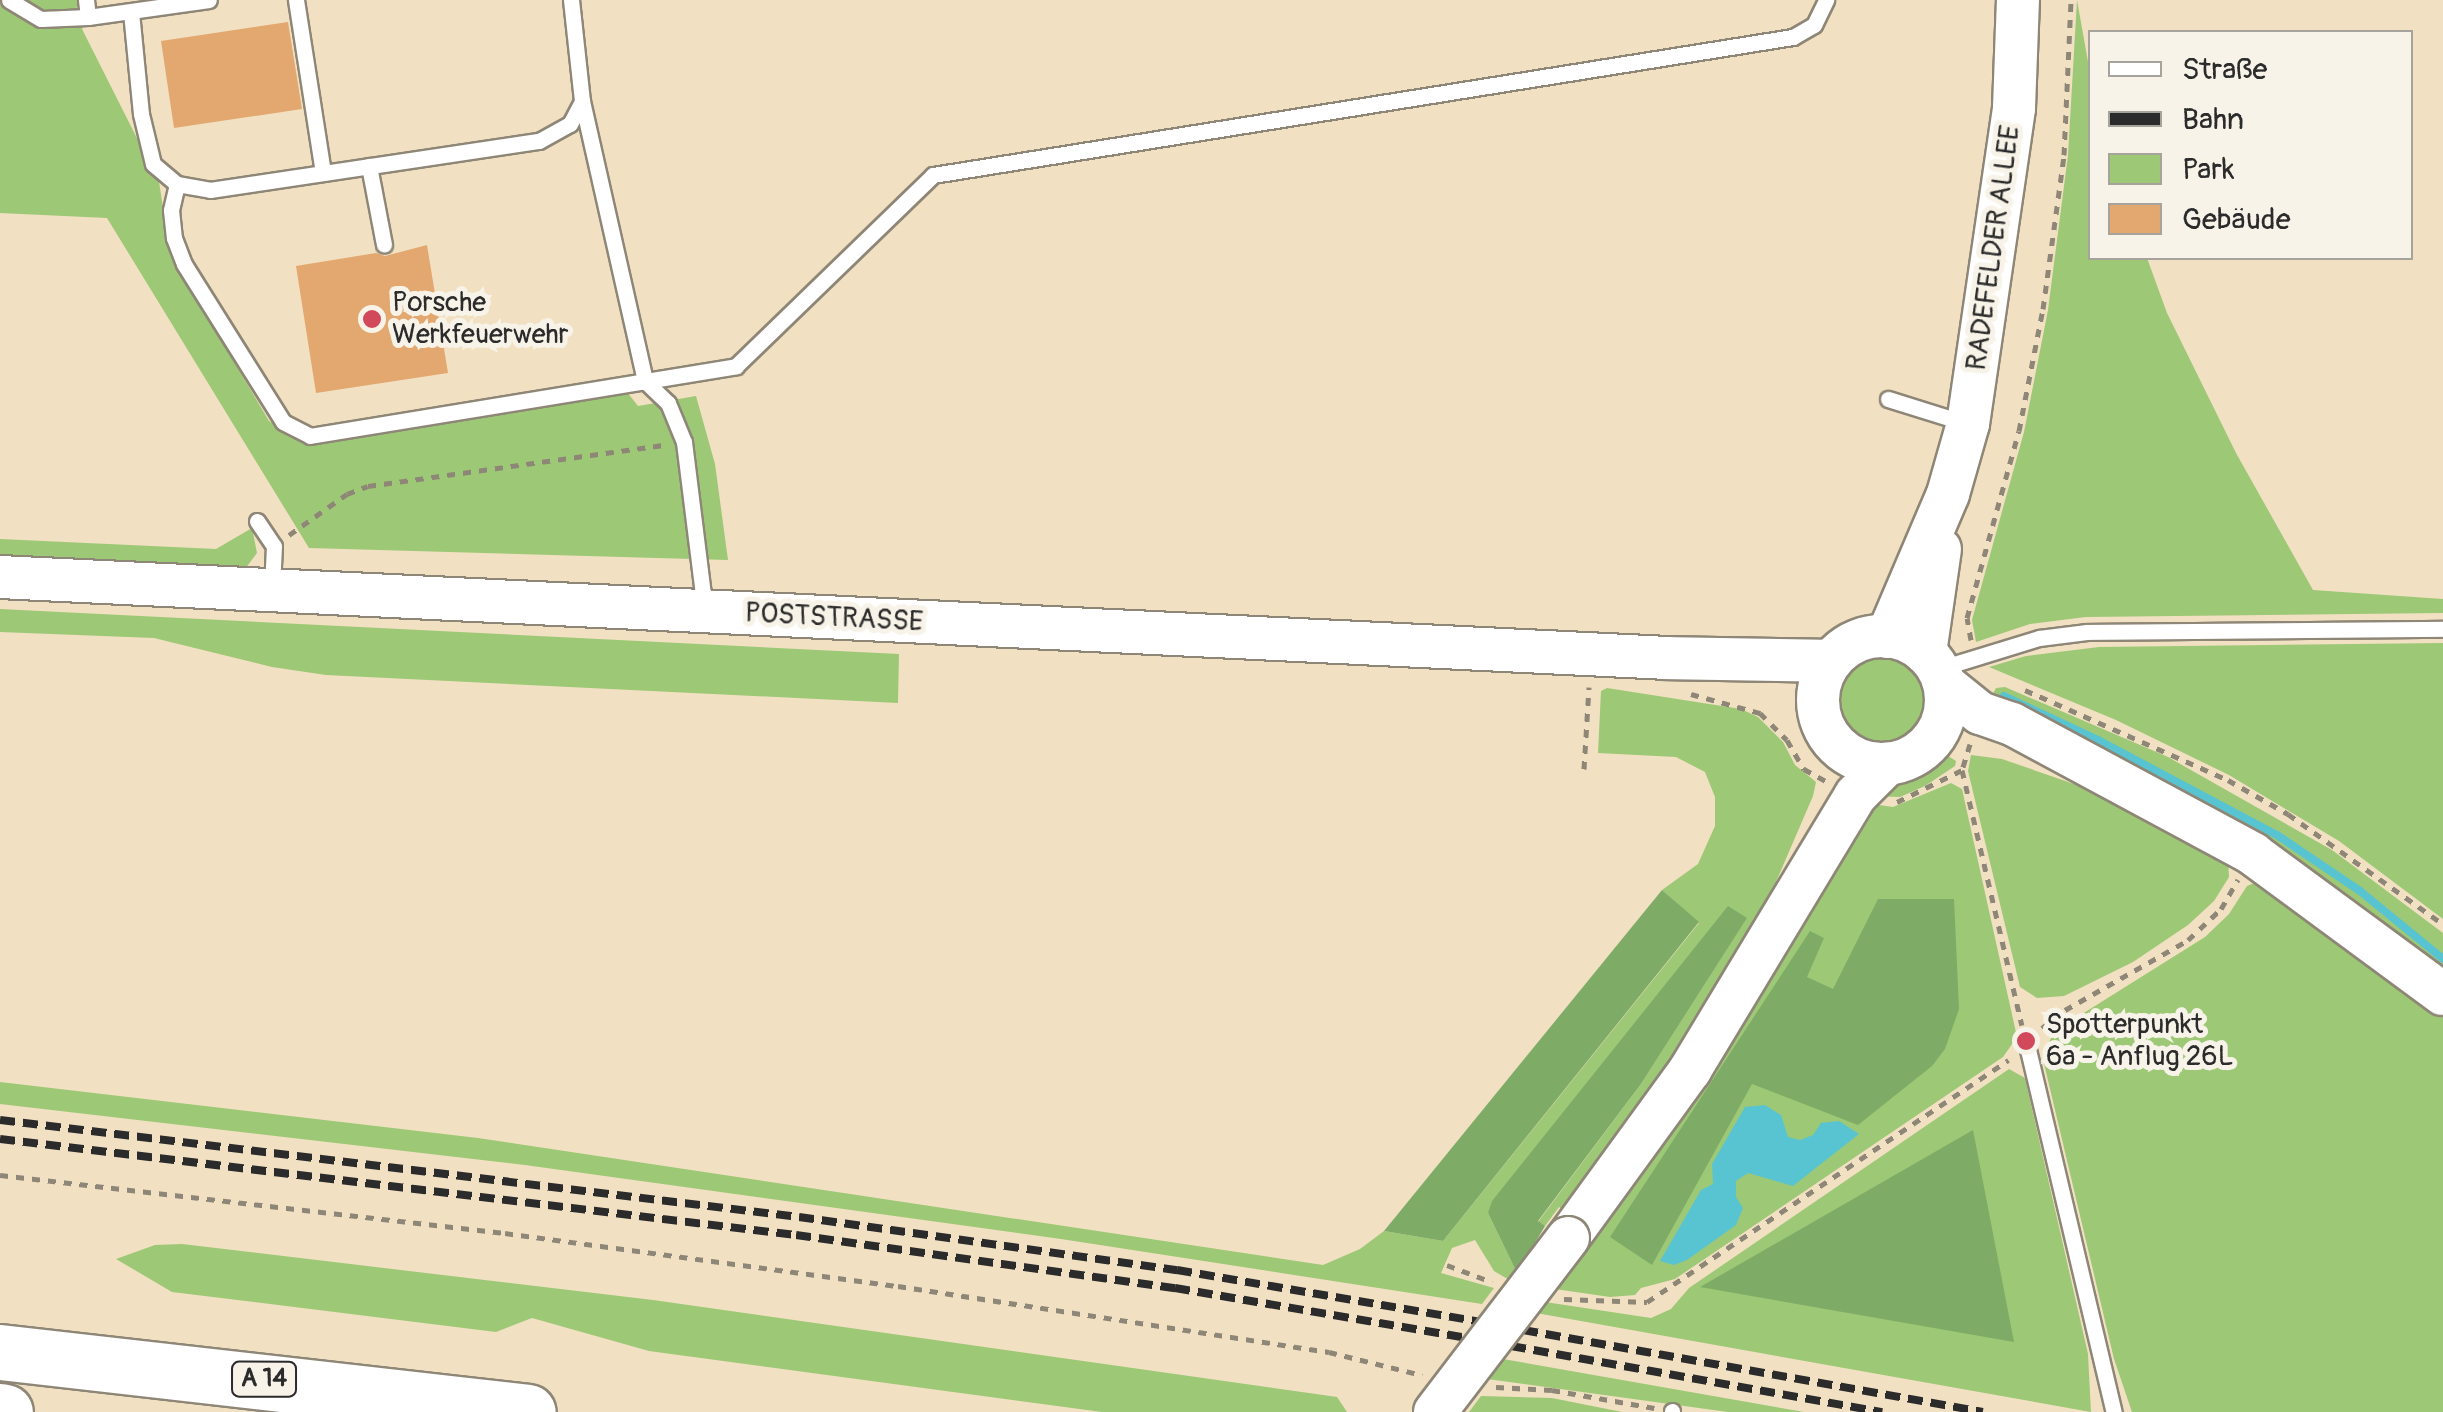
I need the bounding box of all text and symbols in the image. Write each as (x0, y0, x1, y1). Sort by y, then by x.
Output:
legend (2088, 30, 2413, 260)
text: Straße (2182, 51, 2267, 88)
text: Bahn (2182, 101, 2244, 138)
street label: RADEFELDER ALLEE (1960, 123, 2028, 373)
text: Park (2182, 151, 2235, 188)
text: Gebäude (2182, 201, 2291, 238)
place label: Porsche Werkfeuerwehr (392, 286, 569, 352)
marker: Porsche Werkfeuerwehr (361, 308, 383, 330)
street label: POSTSTRASSE (744, 597, 924, 639)
place label: Spotterpunkt 6a - Anflug 26L (2046, 1008, 2233, 1074)
marker: Spotterpunkt 6a - Anflug 26L (2015, 1030, 2037, 1052)
road number: A 14 (229, 1359, 299, 1399)

